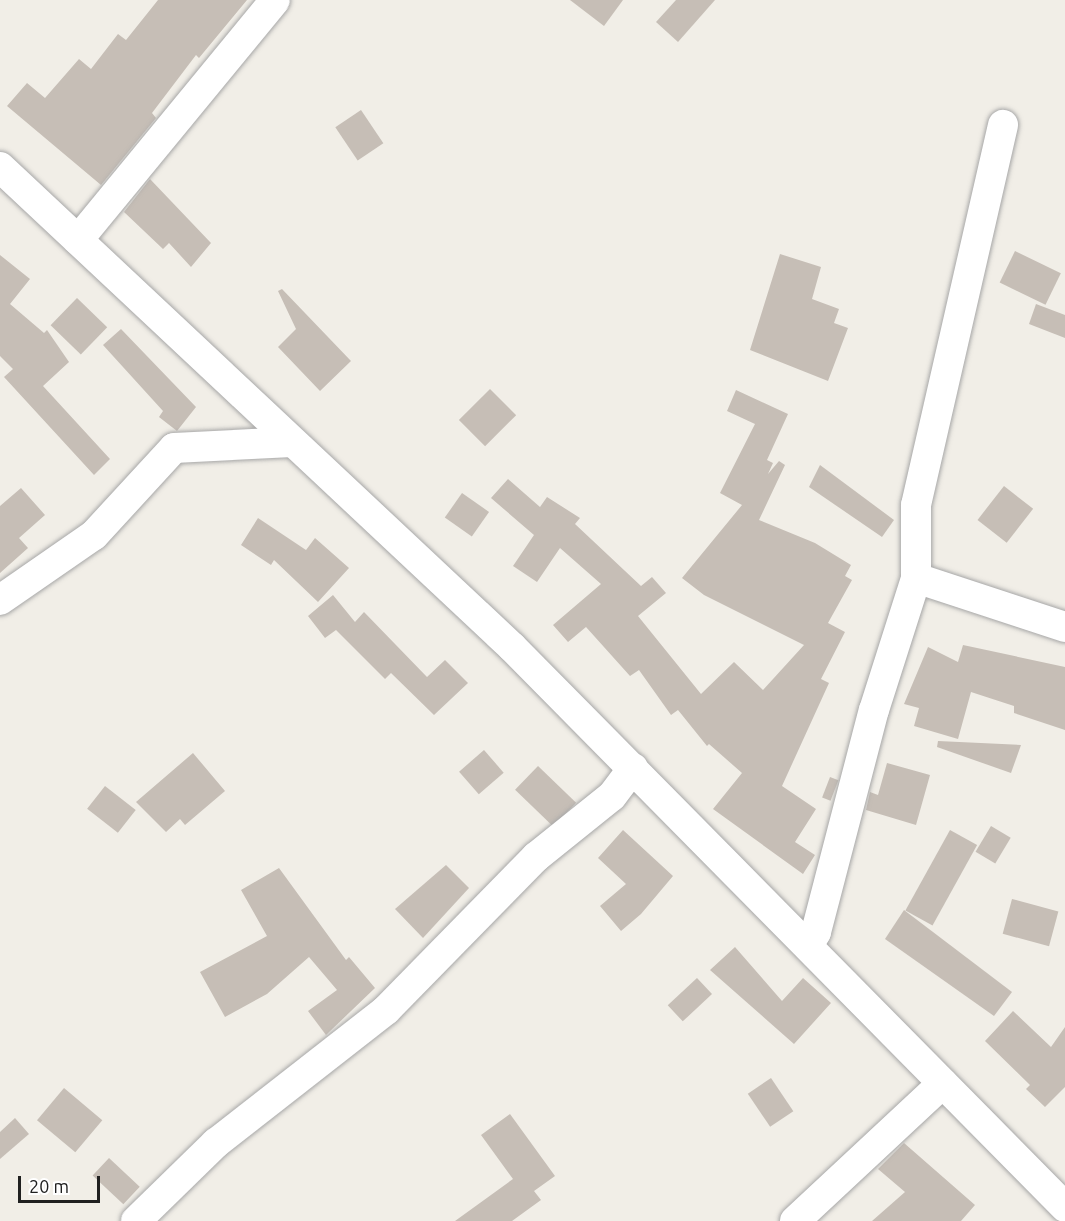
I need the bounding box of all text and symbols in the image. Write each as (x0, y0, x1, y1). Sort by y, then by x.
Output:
scale bar (21, 1164, 104, 1202)
text: 20 m (29, 1176, 69, 1196)

